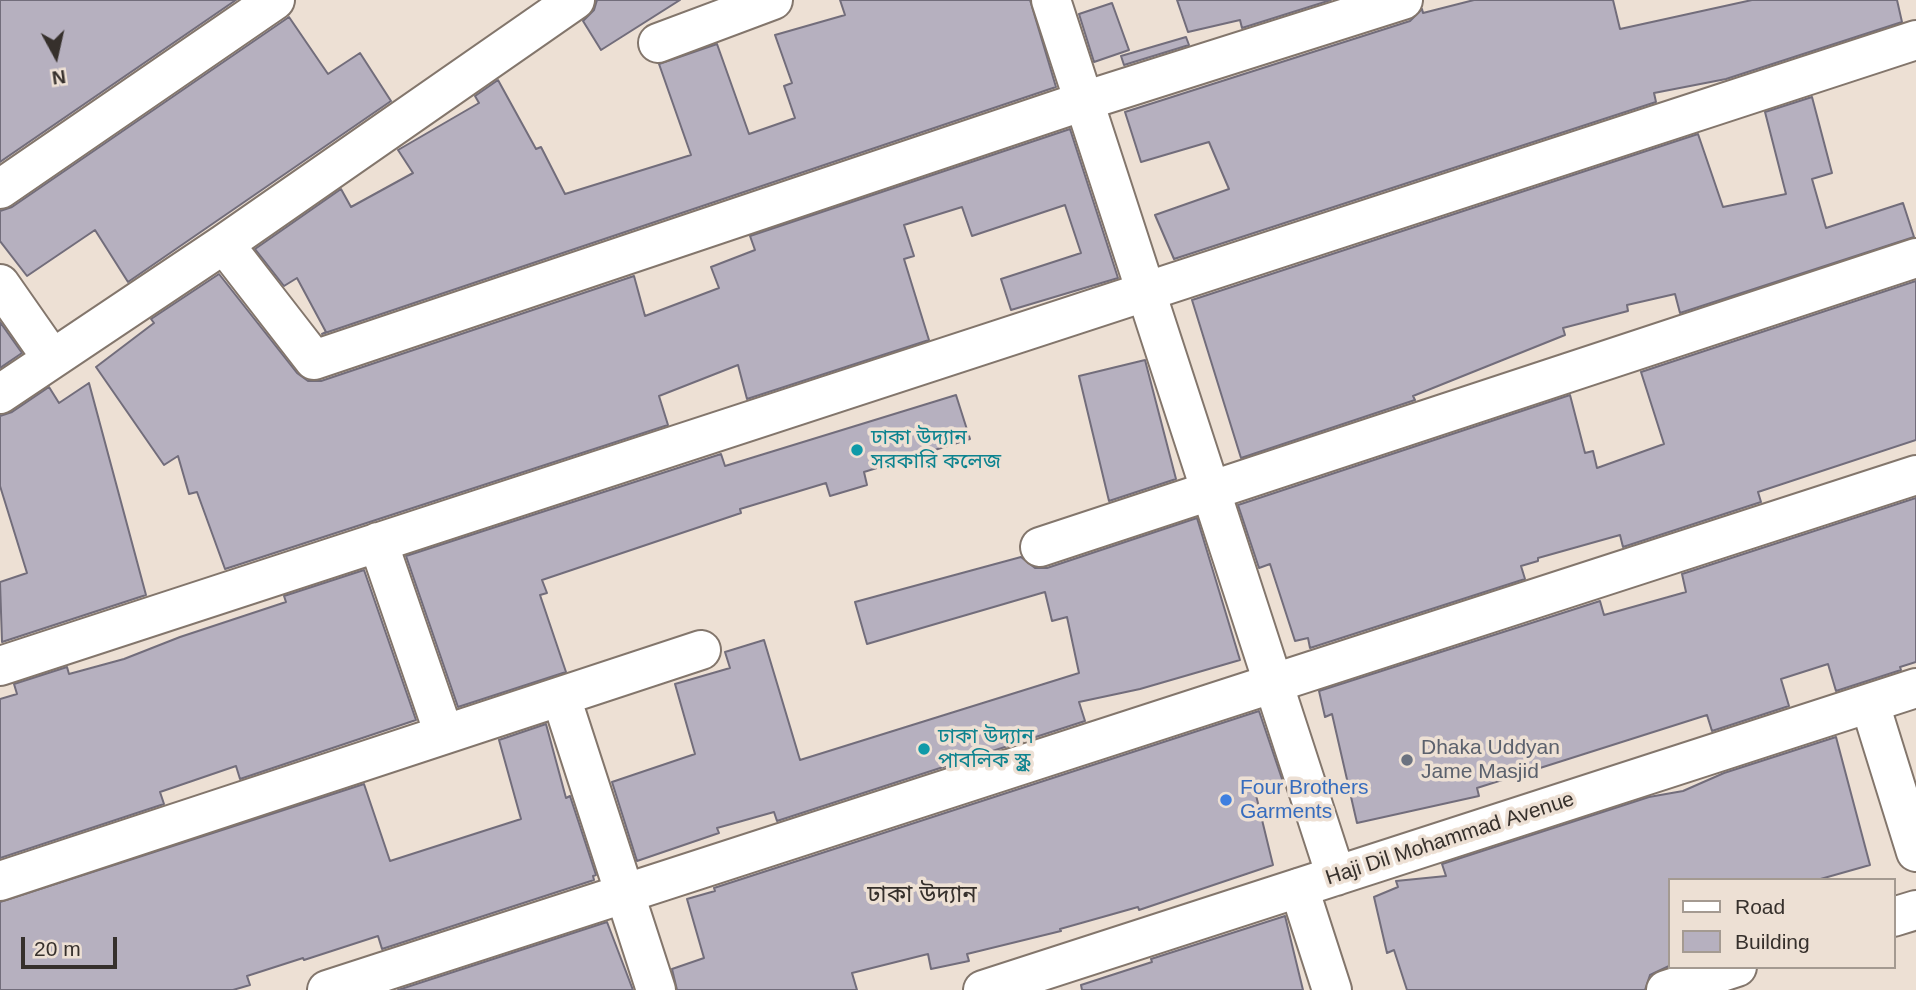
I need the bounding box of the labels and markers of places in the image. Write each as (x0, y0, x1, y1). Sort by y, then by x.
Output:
place label: ঢাকা উদ্যান সরকারি কলেজ (871, 425, 1001, 475)
marker: ঢাকা উদ্যান সরকারি কলেজ (849, 442, 865, 458)
place label: ঢাকা উদ্যান পাবলিক স্কুল (938, 724, 1034, 774)
place label: Dhaka Uddyan Jame Masjid (1421, 735, 1560, 785)
marker: ঢাকা উদ্যান পাবলিক স্কুল (916, 741, 932, 757)
marker: Dhaka Uddyan Jame Masjid (1399, 752, 1415, 768)
place label: Four Brothers Garments (1240, 775, 1368, 825)
marker: Four Brothers Garments (1218, 792, 1234, 808)

